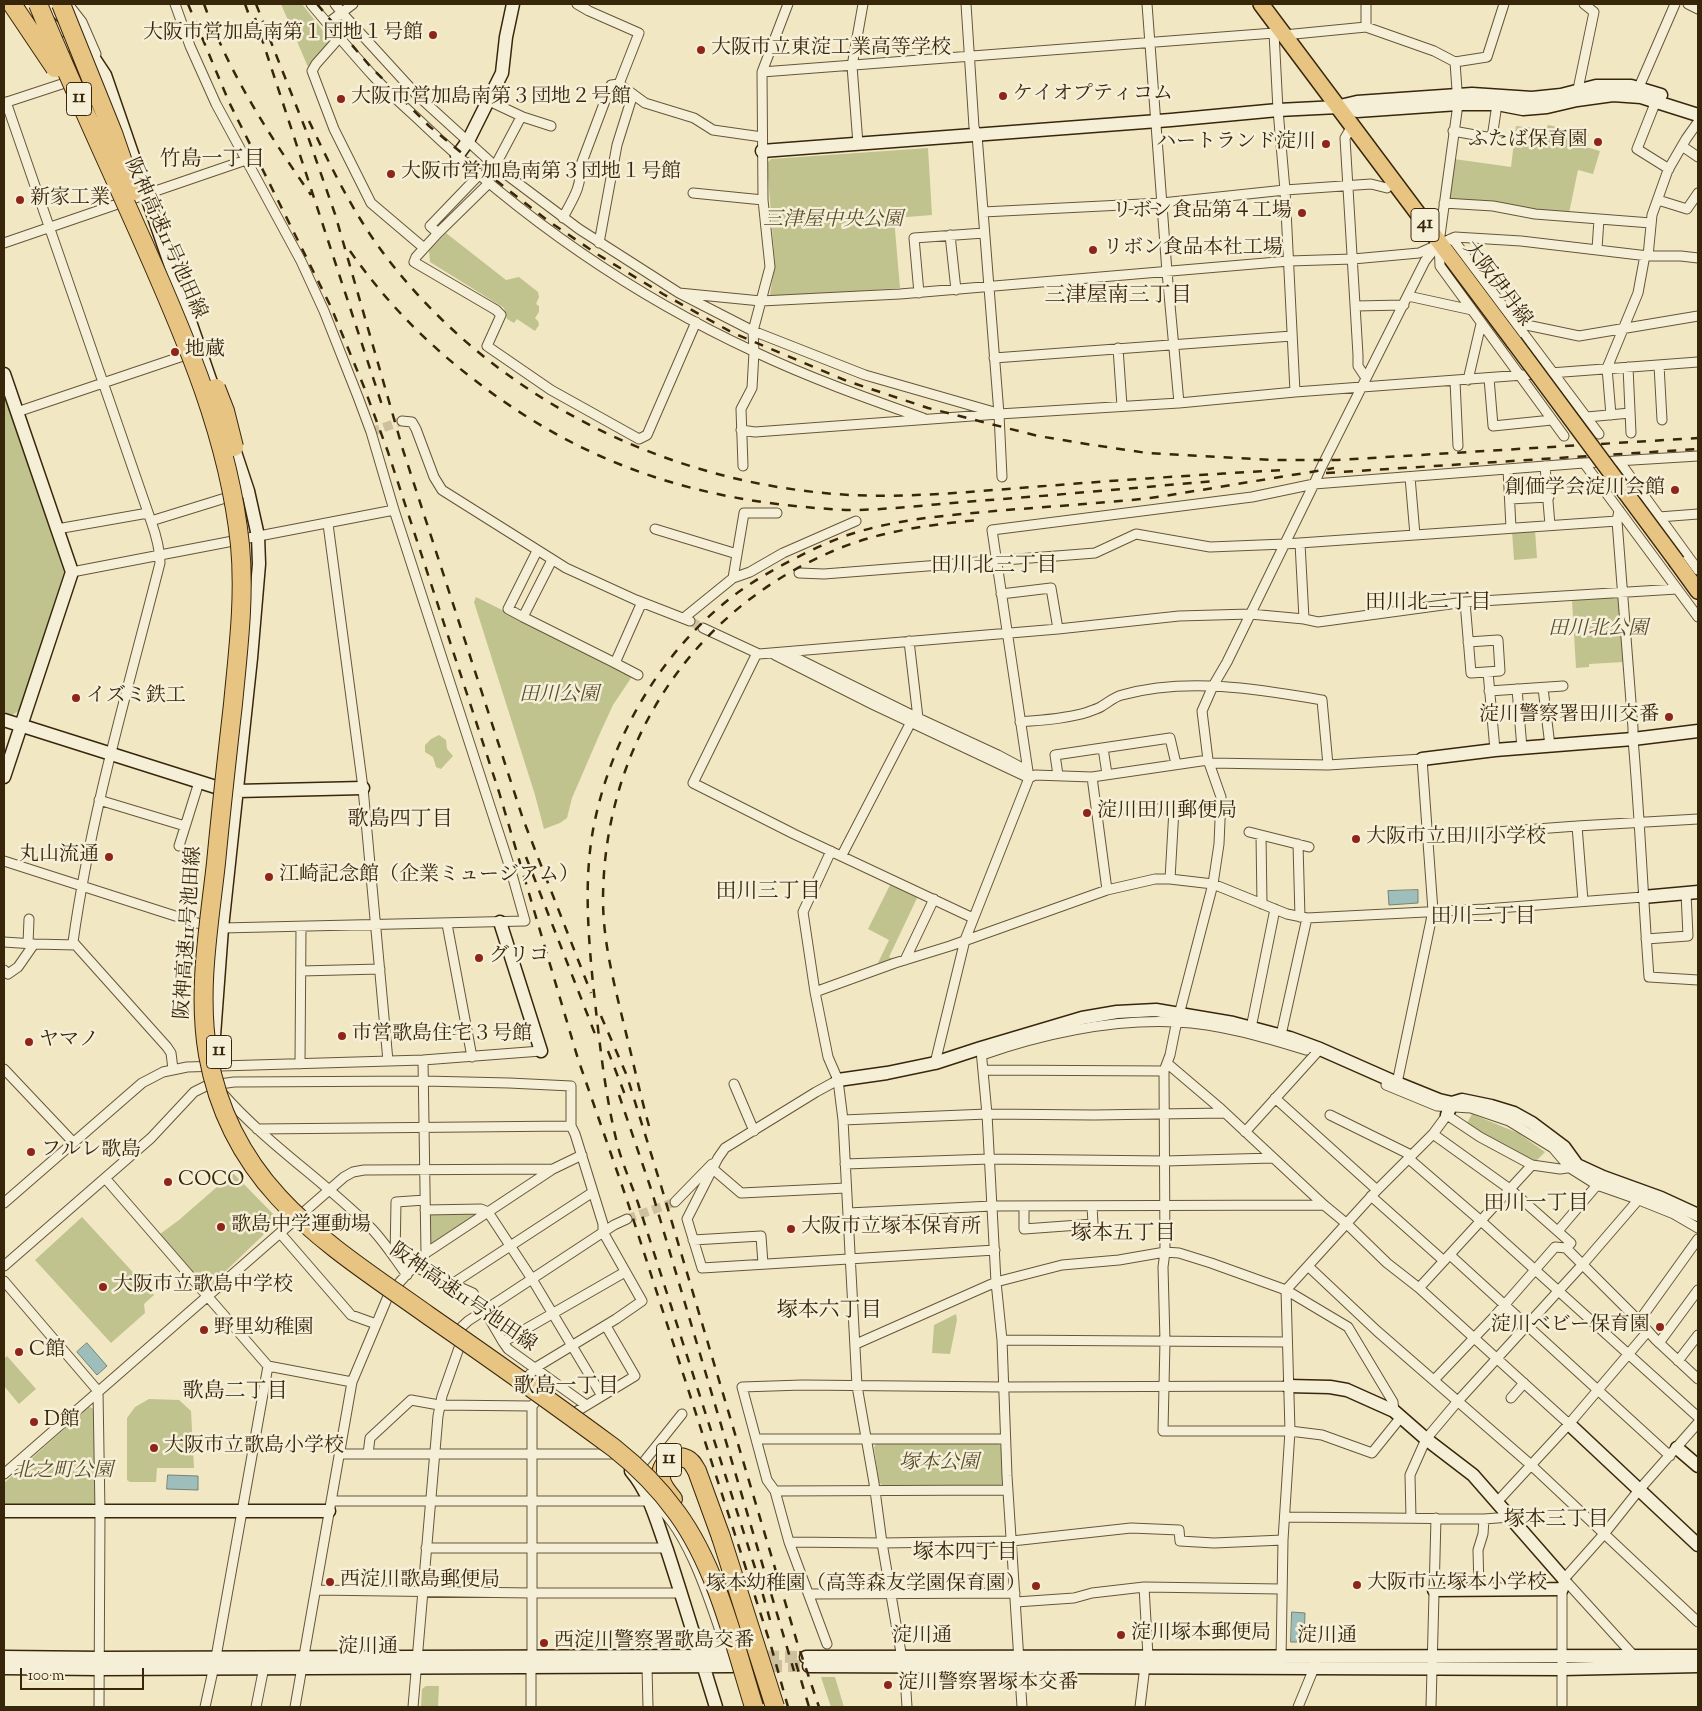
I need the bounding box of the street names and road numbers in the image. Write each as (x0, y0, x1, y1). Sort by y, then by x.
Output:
road number: 11 (66, 82, 92, 116)
street label: 阪神高速11号池田線 (118, 155, 210, 323)
road number: 41 (1411, 208, 1439, 242)
street label: 大阪伊丹線 (1456, 238, 1536, 332)
street label: 阪神高速11号池田線 (172, 846, 208, 1020)
road number: 11 (206, 1036, 232, 1068)
street label: 阪神高速11号池田線 (384, 1239, 540, 1359)
road number: 11 (656, 1444, 682, 1476)
street label: 淀川通 (892, 1626, 952, 1650)
street label: 淀川通 (1297, 1626, 1357, 1650)
street label: 淀川通 (338, 1637, 398, 1661)

